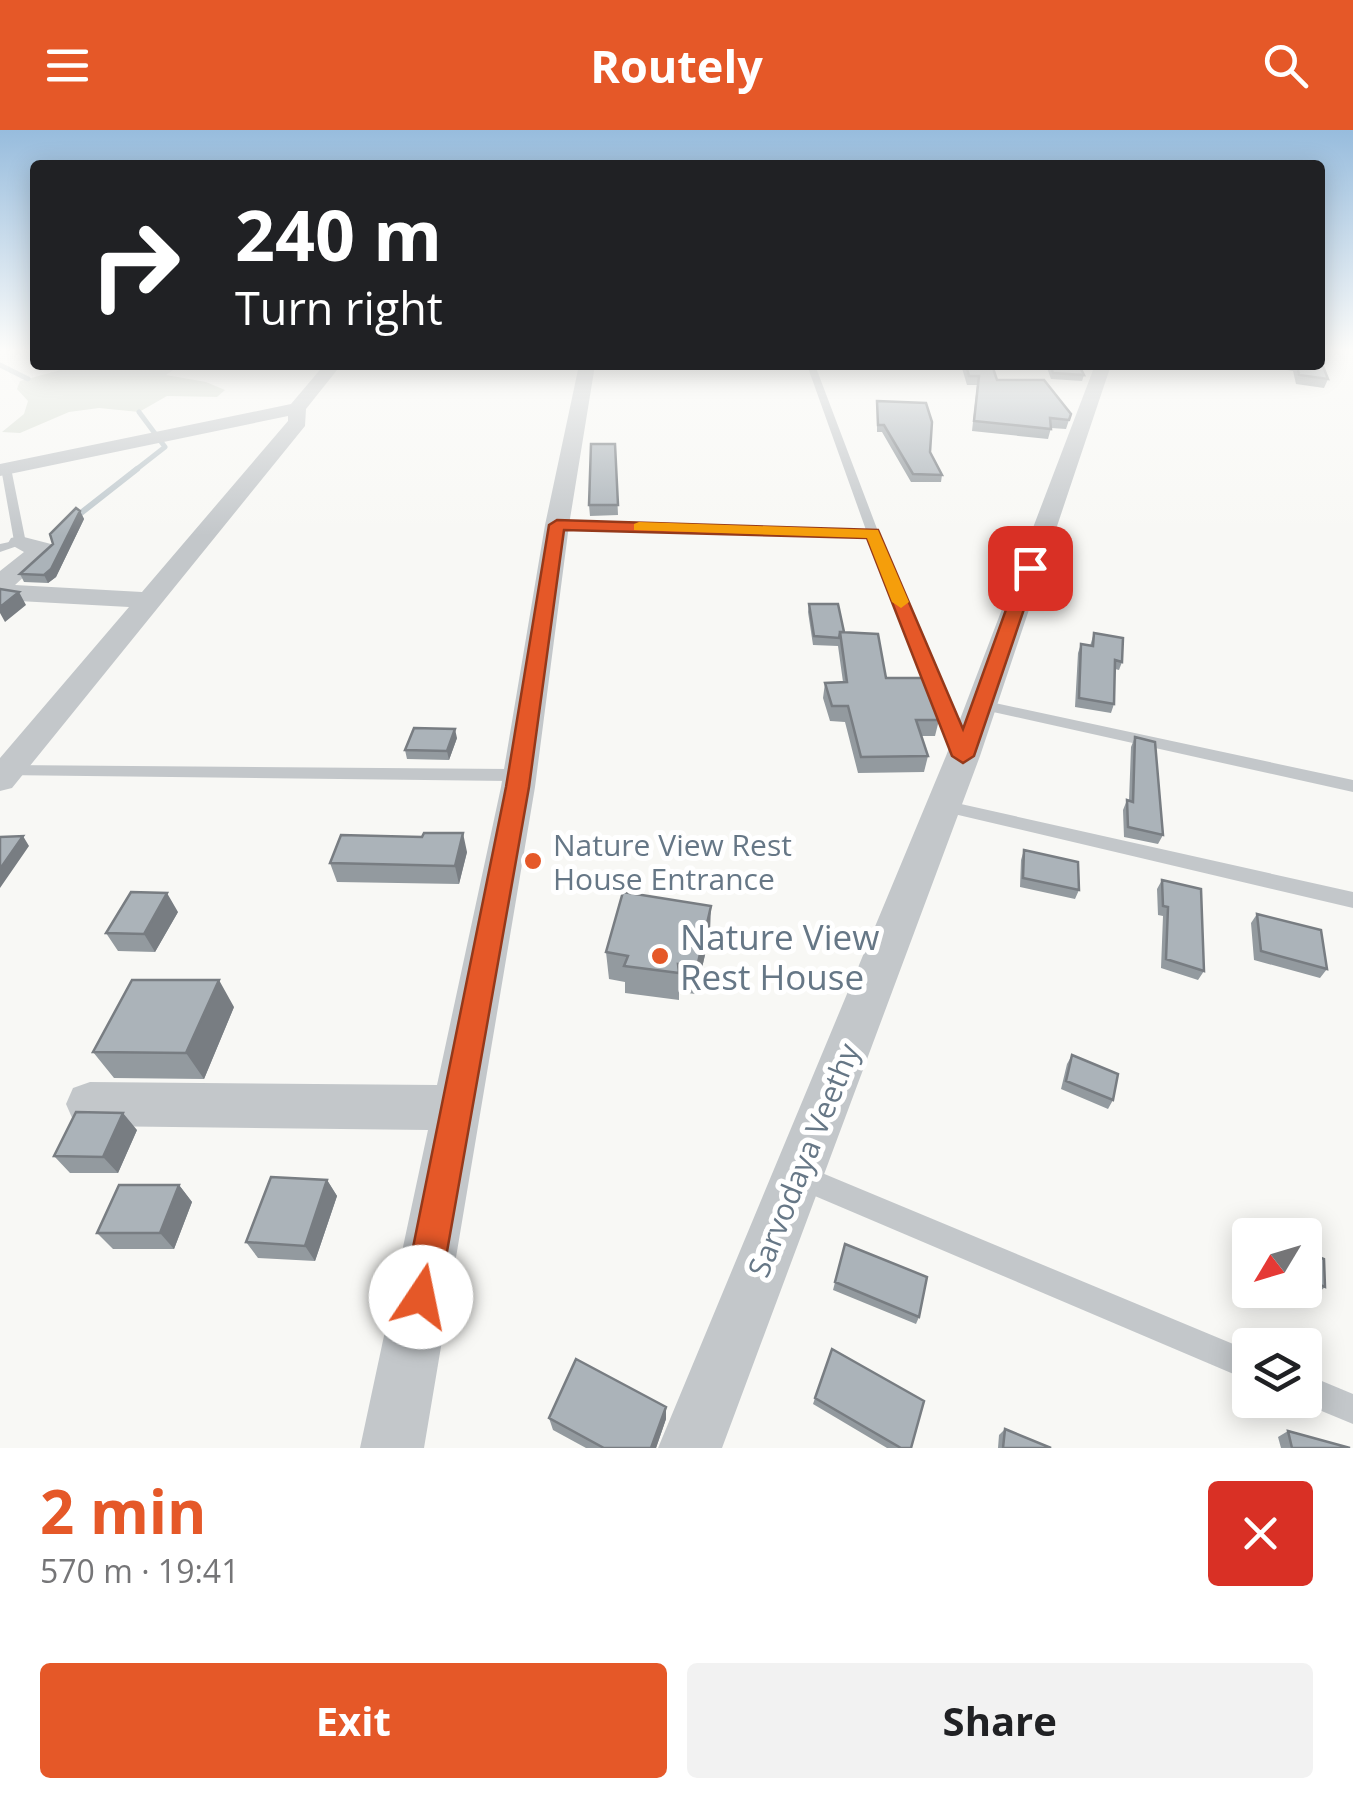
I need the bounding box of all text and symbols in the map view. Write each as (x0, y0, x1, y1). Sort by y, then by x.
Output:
text: Routely (590, 35, 763, 96)
icon: menu (40, 38, 95, 93)
icon: search (1258, 38, 1313, 93)
text: 240 m (235, 186, 442, 282)
icon: right (70, 200, 200, 330)
text: Turn right (235, 277, 443, 338)
pin (988, 526, 1073, 611)
icon: arrive (1003, 541, 1058, 596)
place label: Nature View Rest House Entrance (553, 824, 792, 899)
marker: Nature View Rest House Entrance (522, 850, 544, 872)
place label: Nature View Rest House (680, 913, 879, 1000)
marker: Nature View Rest House (649, 945, 671, 967)
street label: Sarvodaya Veethy (737, 1036, 869, 1283)
north arrow (1232, 1218, 1322, 1308)
map controls (1232, 1218, 1322, 1418)
position arrow (369, 1245, 473, 1349)
button: layers (1232, 1328, 1322, 1418)
text: 2 min (40, 1470, 207, 1552)
button: close (1208, 1481, 1313, 1586)
text: 570 m · 19:41 (40, 1549, 239, 1592)
button: Exit (40, 1663, 667, 1778)
button: Share (687, 1663, 1313, 1778)

